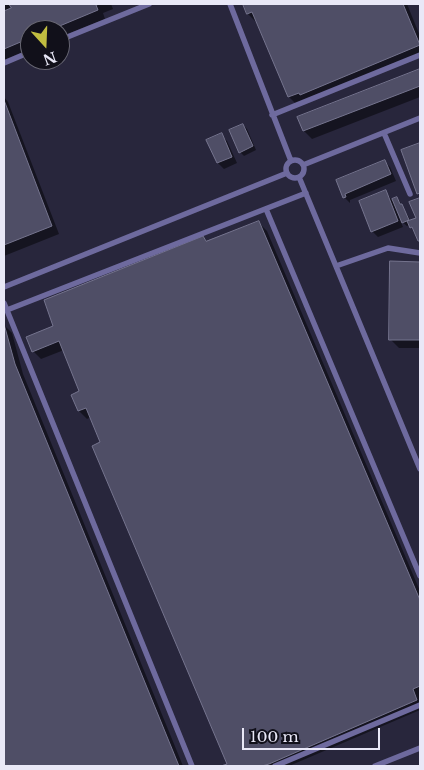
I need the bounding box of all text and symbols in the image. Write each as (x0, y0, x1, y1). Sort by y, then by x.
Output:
north arrow (20, 20, 70, 70)
text: N (41, 47, 59, 69)
scale bar (244, 718, 382, 750)
text: 100 m (250, 727, 299, 746)

